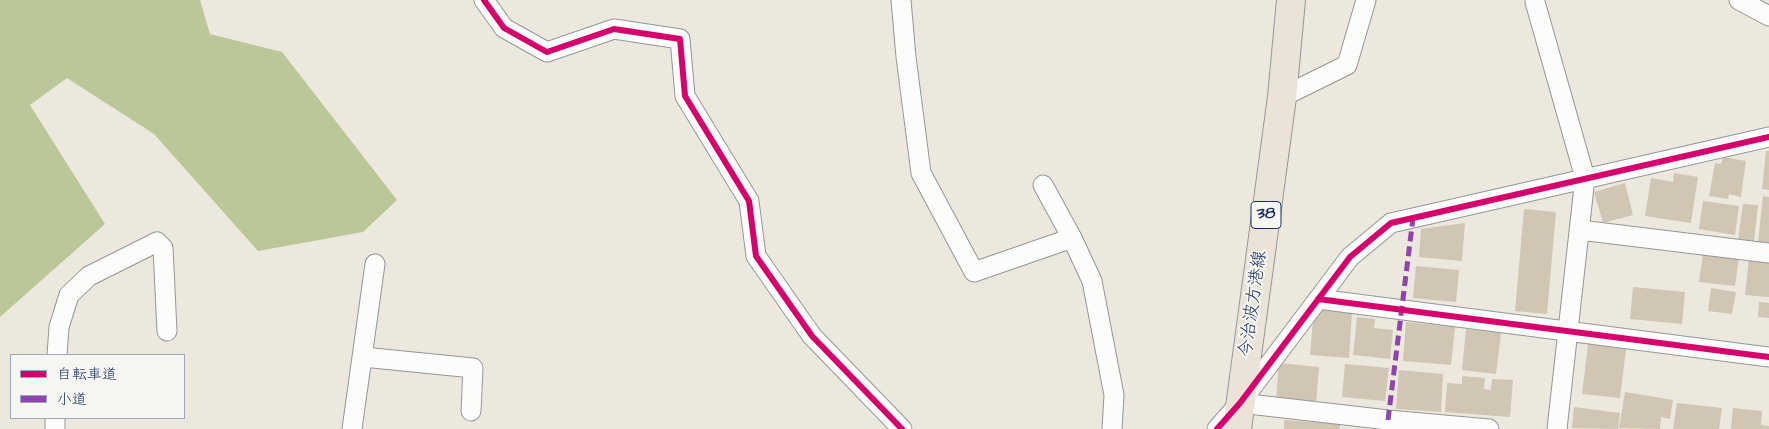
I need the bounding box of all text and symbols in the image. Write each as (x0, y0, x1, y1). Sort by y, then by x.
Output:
road number: 38 (1251, 202, 1281, 228)
street label: 今治波方港線 (1236, 249, 1272, 359)
legend (10, 354, 185, 419)
text: 自転車道 (57, 364, 117, 385)
text: 小道 (57, 389, 87, 410)

